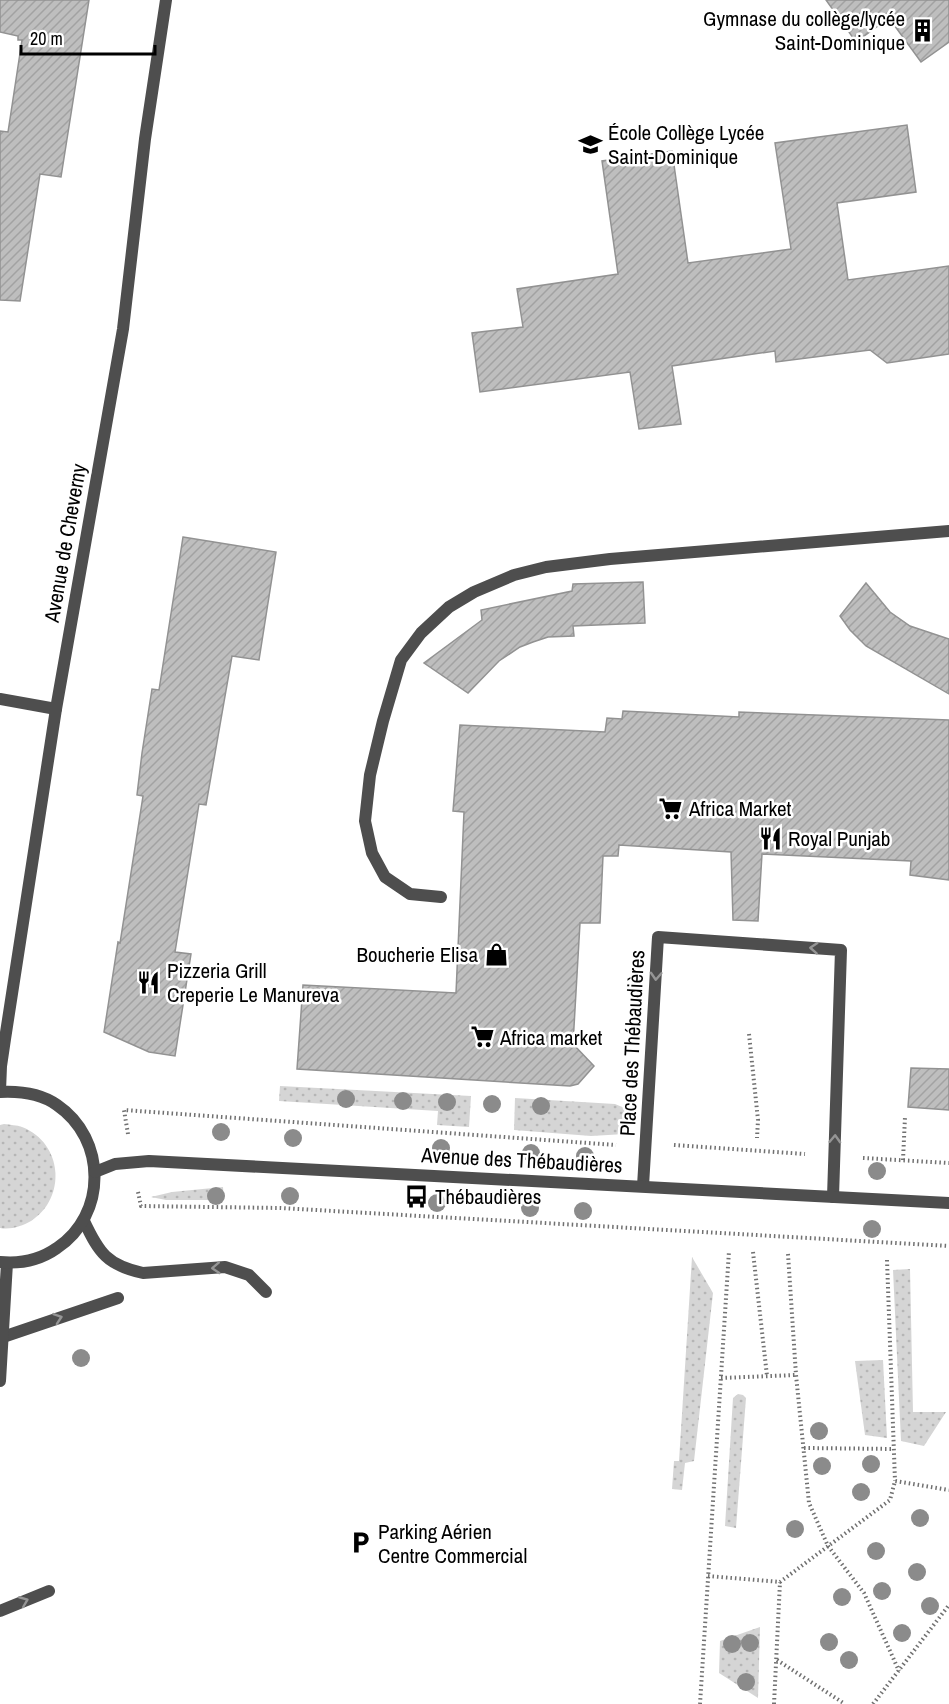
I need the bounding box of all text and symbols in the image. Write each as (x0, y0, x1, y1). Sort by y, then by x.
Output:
place label: Gymnase du collège/lycée Saint-Dominique (703, 4, 905, 57)
building icon: Gymnase du collège/lycée Saint-Dominique (910, 17, 936, 43)
scale bar (21, 18, 154, 56)
text: 20 m (30, 26, 63, 51)
place label: École Collège Lycée Saint-Dominique (608, 118, 764, 171)
school or university icon: École Collège Lycée Saint-Dominique (577, 131, 603, 157)
street label: Avenue de Cheverny (37, 461, 93, 626)
place label: Africa Market (688, 794, 792, 823)
supermarket icon: Africa Market (658, 795, 684, 821)
place label: Royal Punjab (788, 824, 890, 853)
restaurant icon: Royal Punjab (757, 825, 783, 851)
place label: Boucherie Elisa (356, 940, 478, 969)
shop icon: Boucherie Elisa (483, 941, 509, 967)
one-way arrow (810, 942, 819, 955)
street label: Place des Thébaudières (613, 949, 651, 1137)
place label: Pizzeria Grill Creperie Le Manureva (167, 956, 340, 1009)
restaurant icon: Pizzeria Grill Creperie Le Manureva (136, 969, 162, 995)
one-way arrow (650, 972, 663, 981)
place label: Africa market (499, 1023, 603, 1052)
supermarket icon: Africa market (469, 1024, 495, 1050)
one-way arrow (829, 1134, 841, 1143)
street label: Avenue des Thébaudières (420, 1140, 623, 1180)
place label: Thébaudières (435, 1182, 541, 1211)
bus stop icon: Thébaudières (404, 1183, 430, 1209)
one-way arrow (211, 1261, 220, 1274)
one-way arrow (52, 1313, 63, 1325)
place label: Parking Aérien Centre Commercial (378, 1517, 527, 1570)
parking icon: Parking Aérien Centre Commercial (347, 1530, 373, 1556)
one-way arrow (18, 1596, 29, 1608)

